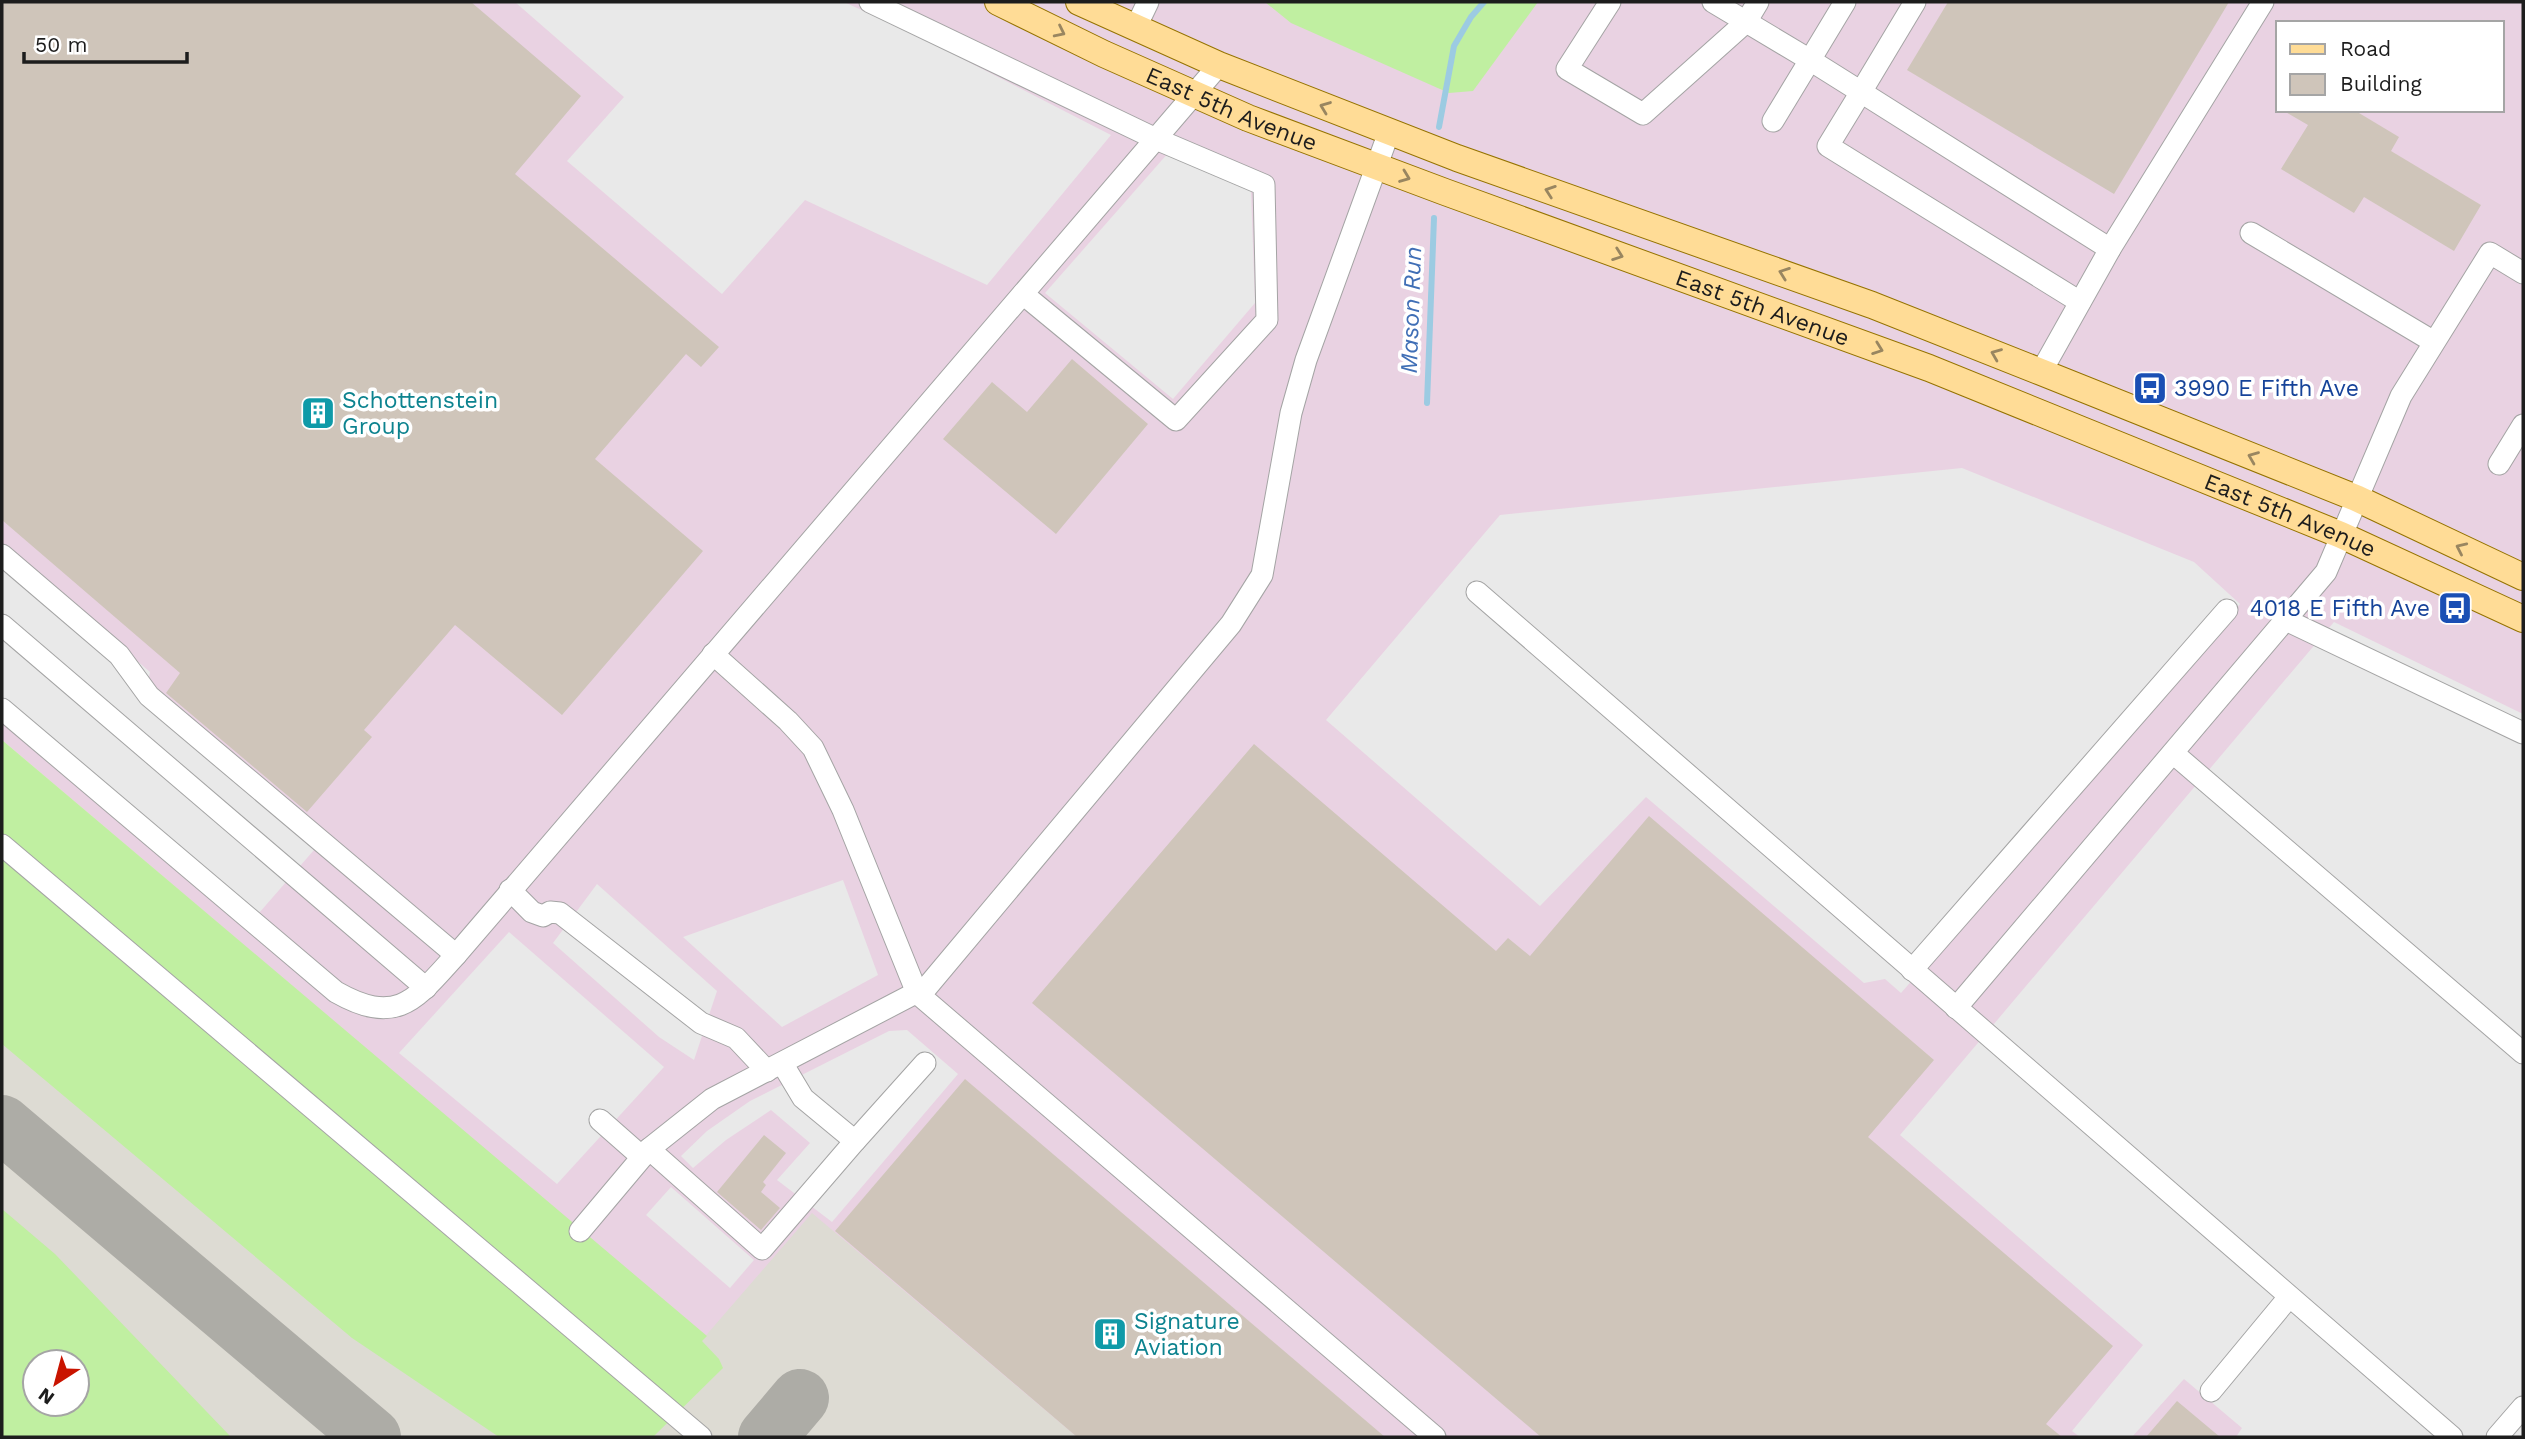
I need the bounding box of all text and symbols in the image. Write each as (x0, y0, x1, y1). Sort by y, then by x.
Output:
scale bar (24, 21, 187, 65)
legend (2276, 21, 2504, 112)
one-way arrow (1053, 24, 1065, 38)
text: 50 m (35, 32, 87, 57)
text: Road (2340, 36, 2391, 61)
street label: East 5th Avenue (1142, 61, 1321, 157)
text: Building (2340, 71, 2422, 96)
one-way arrow (1320, 101, 1332, 115)
one-way arrow (1398, 169, 1410, 183)
one-way arrow (1544, 185, 1556, 199)
water label: Mason Run (1395, 246, 1427, 374)
one-way arrow (1612, 247, 1624, 261)
street label: East 5th Avenue (1672, 264, 1853, 352)
one-way arrow (1778, 267, 1790, 281)
one-way arrow (1872, 341, 1884, 355)
one-way arrow (1991, 349, 2003, 363)
bus stop icon: 3990 E Fifth Ave (2131, 369, 2169, 407)
place label: 3990 E Fifth Ave (2174, 375, 2359, 402)
place label: Schottenstein Group (342, 387, 498, 440)
building icon: Schottenstein Group (299, 394, 337, 432)
one-way arrow (2248, 451, 2260, 465)
street label: East 5th Avenue (2200, 468, 2380, 563)
one-way arrow (2456, 542, 2469, 556)
bus stop icon: 4018 E Fifth Ave (2436, 589, 2474, 627)
place label: 4018 E Fifth Ave (2250, 595, 2430, 622)
place label: Signature Aviation (1134, 1308, 1240, 1361)
building icon: Signature Aviation (1091, 1315, 1129, 1353)
north arrow (21, 1348, 91, 1418)
text: N (34, 1383, 59, 1410)

